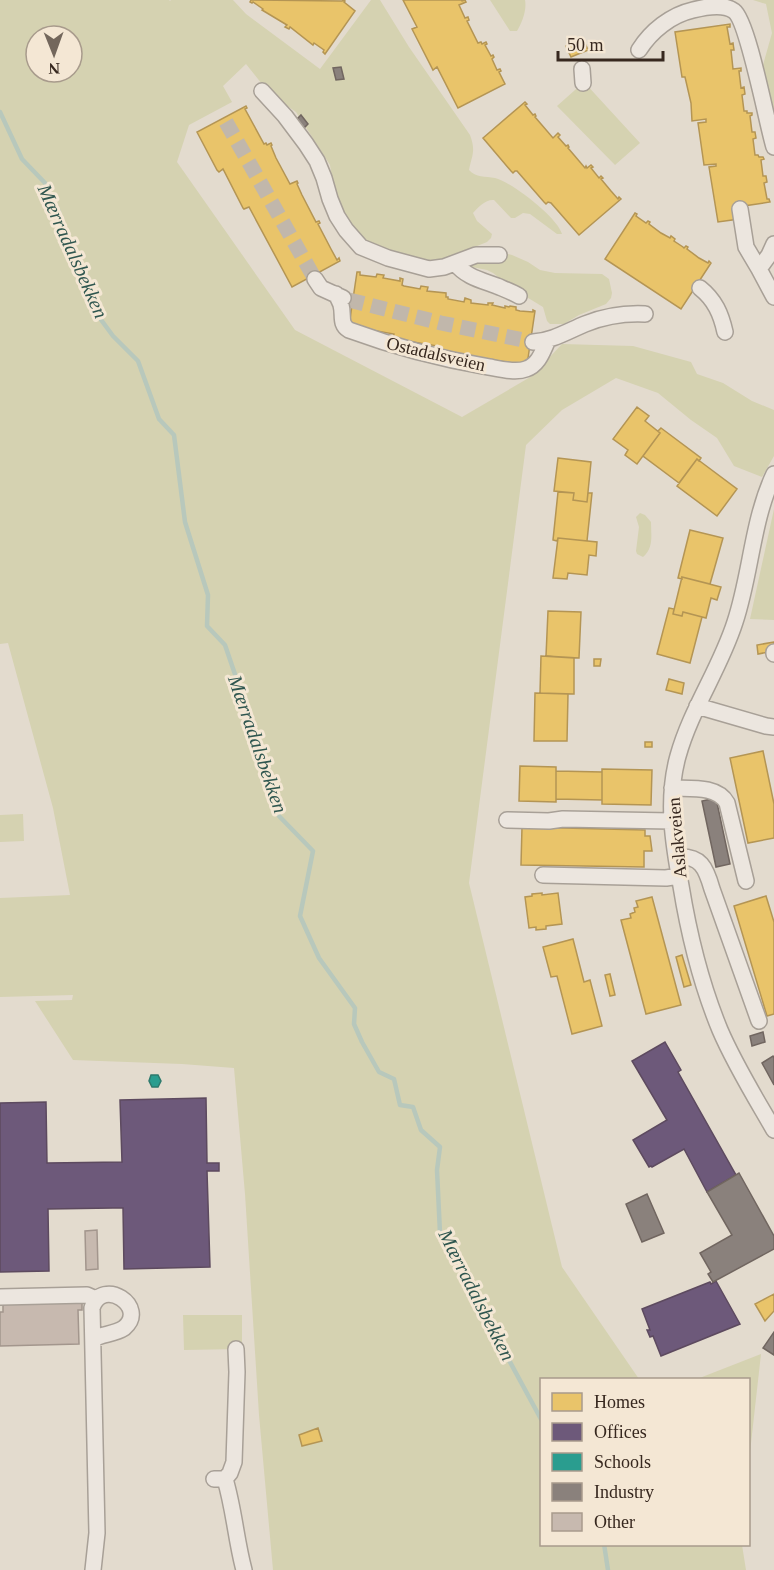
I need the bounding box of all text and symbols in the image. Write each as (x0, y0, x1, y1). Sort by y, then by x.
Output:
north arrow (24, 24, 84, 84)
scale bar (558, 24, 663, 62)
text: 50 m (567, 35, 604, 55)
text: N (48, 60, 60, 77)
water label: Mærradalsbekken (33, 180, 112, 321)
street label: Ostadalsveien (385, 333, 487, 375)
water label: Mærradalsbekken (224, 671, 292, 816)
street label: Aslakveien (664, 797, 690, 879)
water label: Mærradalsbekken (434, 1225, 520, 1364)
legend (540, 1378, 750, 1546)
text: Homes (594, 1392, 645, 1412)
text: Offices (594, 1422, 647, 1442)
text: Schools (594, 1452, 651, 1472)
text: Industry (594, 1482, 654, 1502)
text: Other (594, 1512, 635, 1532)

